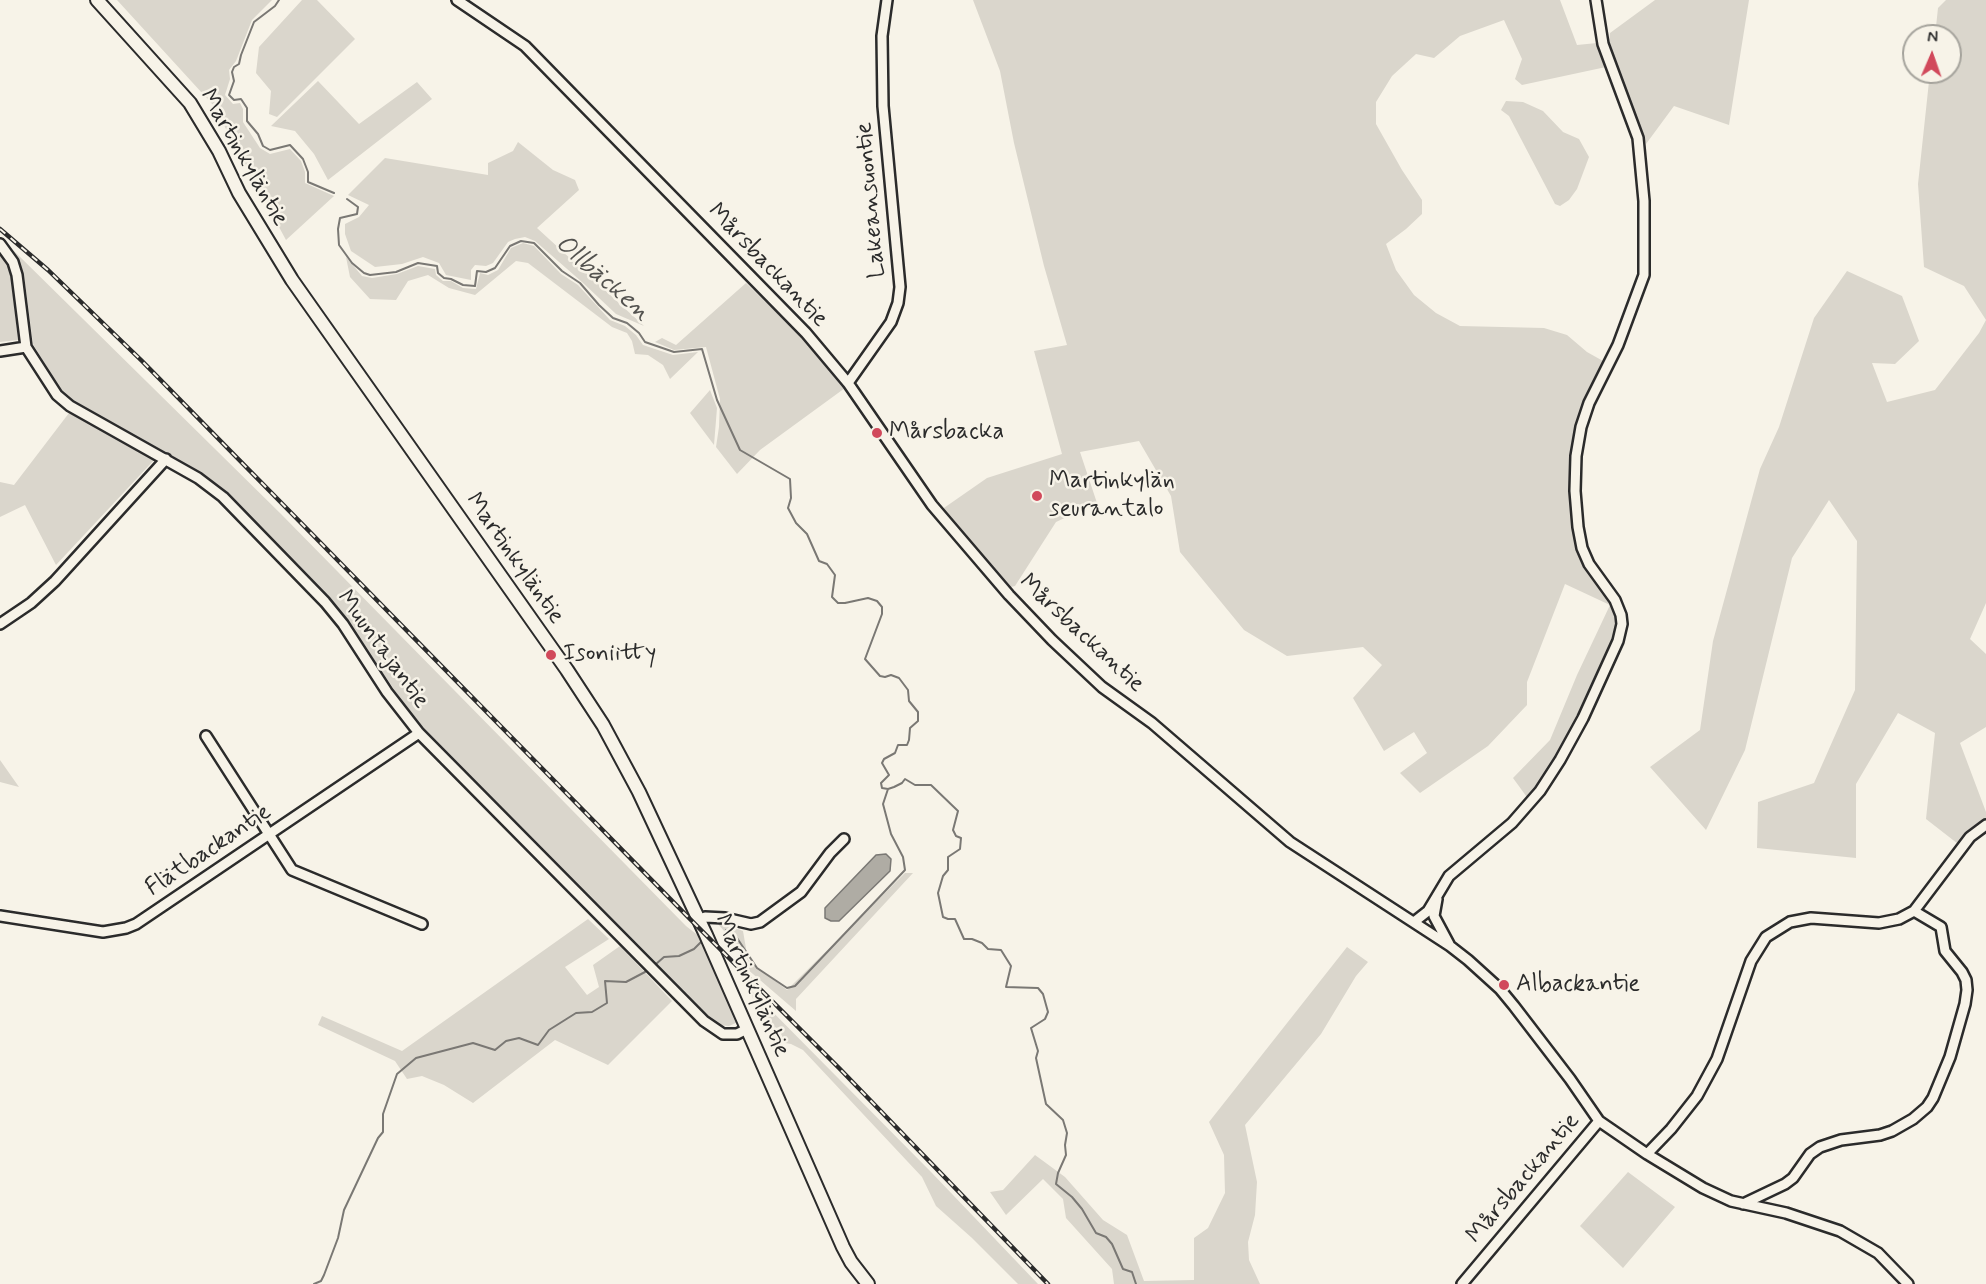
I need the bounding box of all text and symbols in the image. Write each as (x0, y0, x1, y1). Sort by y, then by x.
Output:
north arrow (1902, 24, 1962, 84)
text: N (1927, 27, 1938, 48)
street label: Martinkyläntie (192, 84, 294, 232)
street label: Lakeansuontie (851, 121, 893, 279)
street label: Mårsbackantie (701, 198, 833, 334)
water label: Ollbäcken (548, 229, 656, 329)
place label: Mårsbacka (889, 419, 1004, 447)
marker: Mårsbacka (870, 426, 884, 440)
place label: Martinkylän seurantalo (1049, 468, 1175, 524)
street label: Martinkyläntie (458, 488, 570, 630)
marker: Martinkylän seurantalo (1030, 489, 1044, 503)
street label: Mårsbackantie (1012, 569, 1150, 699)
street label: Muuntajantie (329, 585, 435, 715)
place label: Isoniitty (563, 641, 656, 669)
marker: Isoniitty (544, 648, 558, 662)
street label: Flätbackantie (141, 798, 277, 904)
street label: Martinkyläntie (707, 910, 795, 1062)
place label: Albackantie (1516, 971, 1640, 999)
marker: Albackantie (1497, 978, 1511, 992)
street label: Mårsbackantie (1461, 1108, 1587, 1250)

